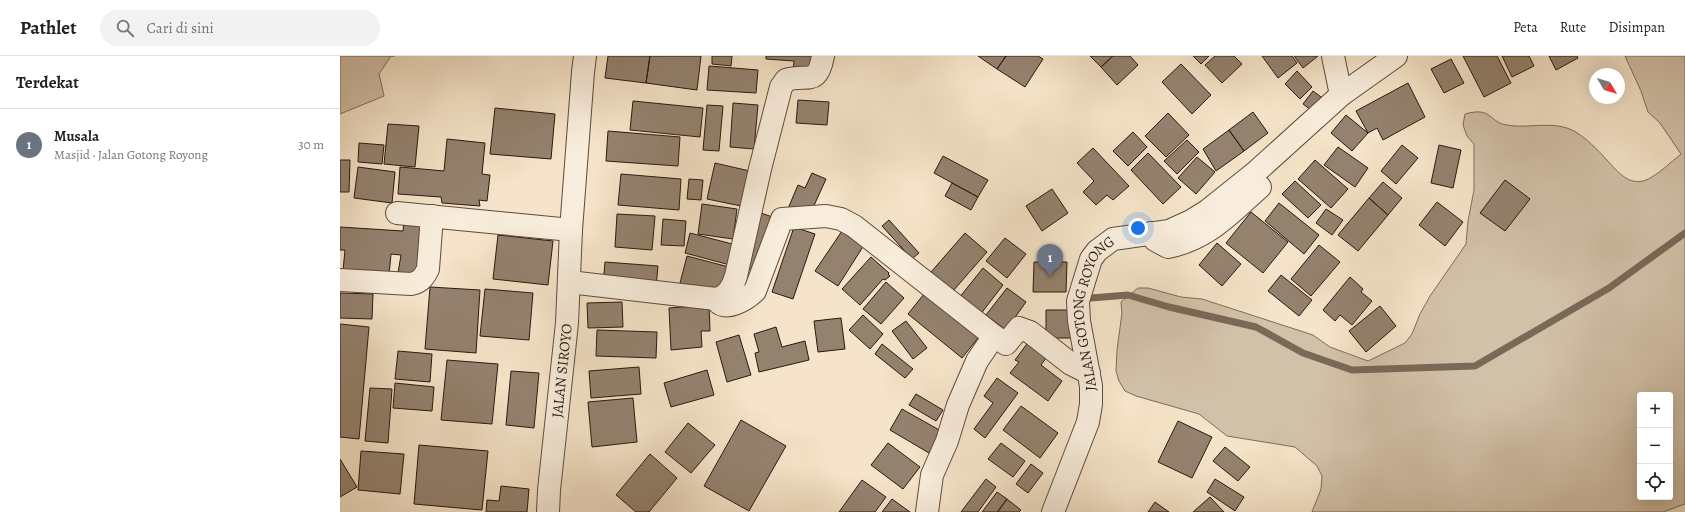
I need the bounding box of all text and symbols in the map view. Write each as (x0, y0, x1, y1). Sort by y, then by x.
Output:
search box (100, 10, 380, 46)
text: Pathlet (20, 15, 76, 41)
icon: search (114, 17, 136, 39)
text: Cari di sini (146, 18, 214, 38)
text: Peta (1513, 18, 1538, 37)
text: Rute (1560, 18, 1586, 37)
text: Disimpan (1608, 18, 1665, 37)
north arrow (1589, 68, 1625, 104)
text: Terdekat (16, 71, 79, 94)
text: Musala (54, 126, 99, 146)
text: 1 (27, 136, 31, 153)
text: 30 m (298, 136, 324, 153)
text: Masjid · Jalan Gotong Royong (54, 146, 208, 163)
your location (1128, 218, 1148, 238)
street label: JALAN GOTONG ROYONG (1068, 231, 1119, 391)
pin: 1 (1037, 244, 1063, 277)
street label: JALAN SIROYO (547, 323, 577, 419)
map controls (1637, 392, 1673, 500)
button: + (1637, 392, 1673, 428)
button: − (1637, 428, 1673, 464)
button: locate (1637, 464, 1673, 500)

